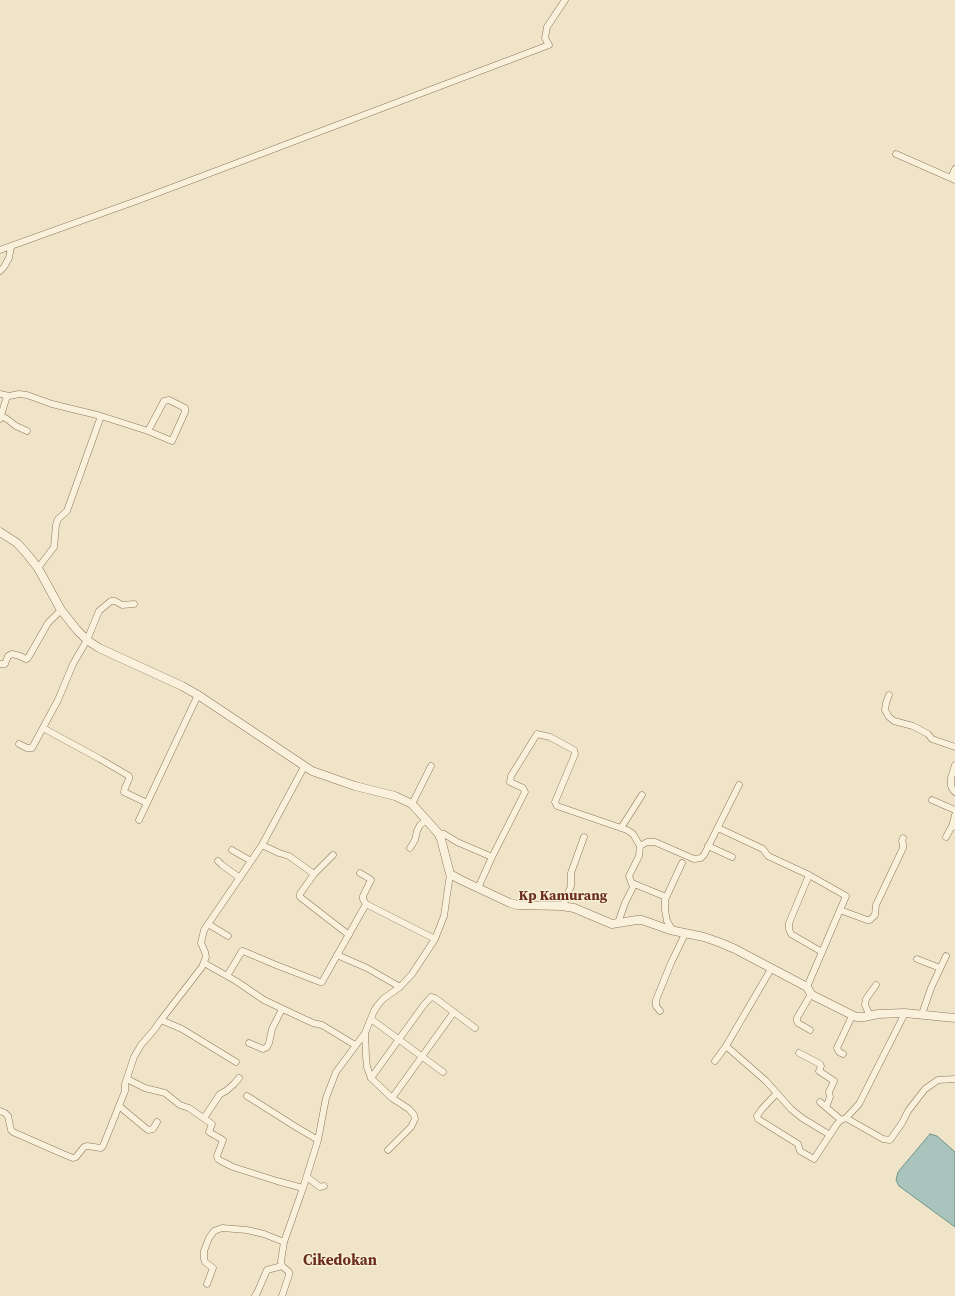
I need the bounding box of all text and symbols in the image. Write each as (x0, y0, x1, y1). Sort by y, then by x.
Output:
district label: Kp Kamurang (519, 888, 607, 904)
district label: Cikedokan (303, 1252, 377, 1270)

